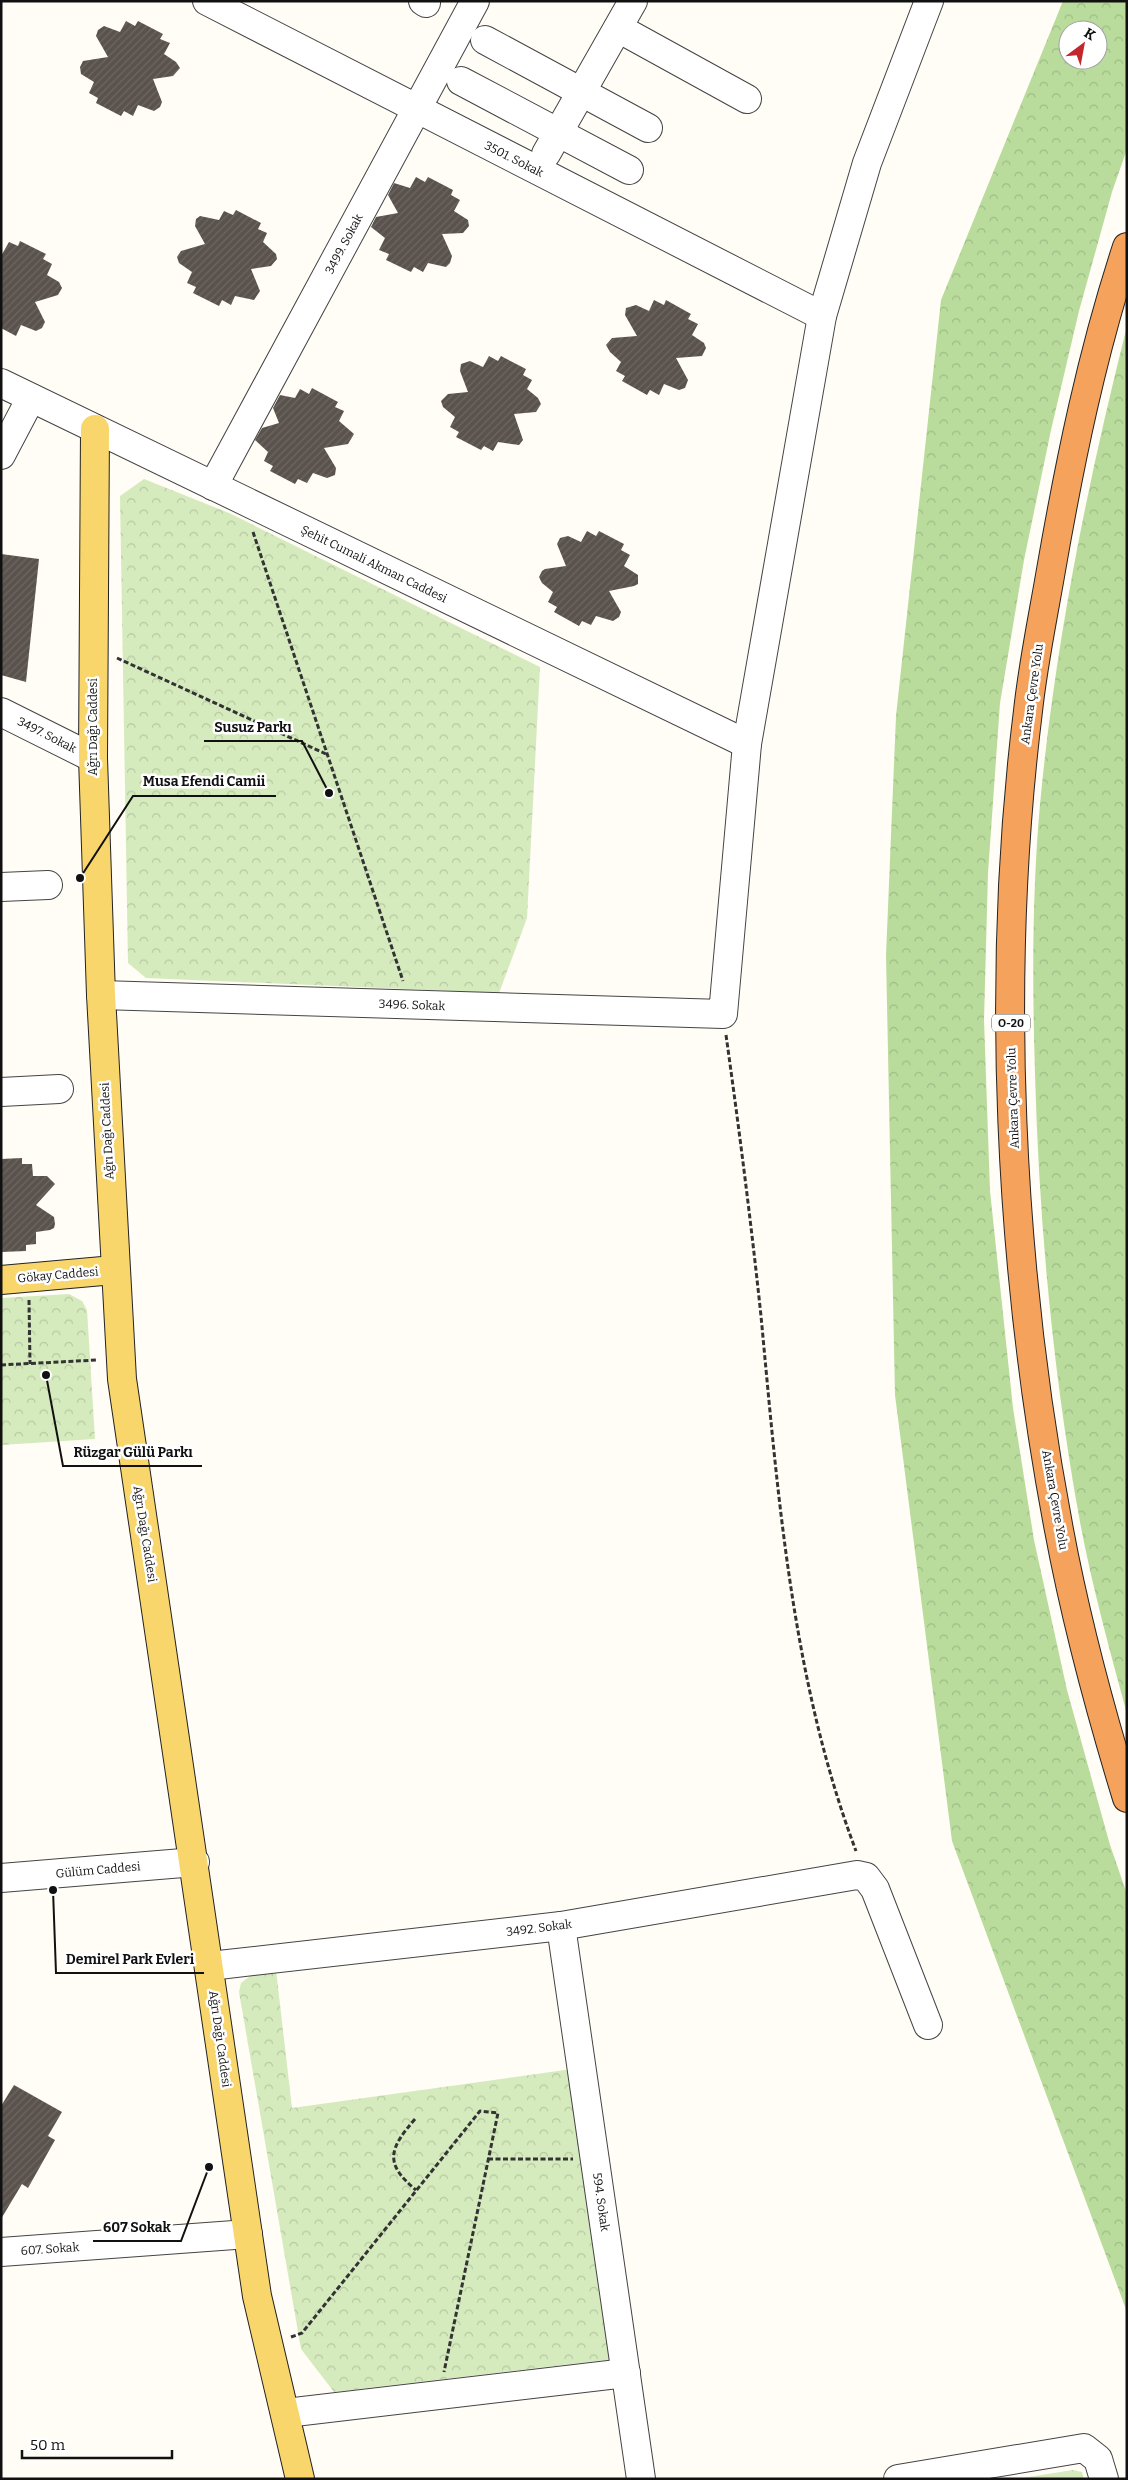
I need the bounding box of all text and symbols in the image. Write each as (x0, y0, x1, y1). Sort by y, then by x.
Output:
north arrow (1058, 20, 1108, 70)
text: K (1081, 25, 1098, 44)
street label: 3501. Sokak (482, 138, 546, 180)
street label: 3499. Sokak (322, 211, 366, 276)
street label: Şehit Cumali Akman Caddesi (299, 522, 450, 606)
street label: Ankara Çevre Yolu (1018, 642, 1046, 745)
street label: Ağrı Dağı Caddesi (86, 678, 100, 776)
callout: Susuz Parkı (204, 712, 302, 741)
street label: 3497. Sokak (15, 714, 79, 756)
text: Susuz Parkı (214, 719, 292, 736)
callout: Musa Efendi Camii (133, 767, 276, 796)
text: Musa Efendi Camii (143, 773, 266, 790)
street label: 3496. Sokak (378, 997, 446, 1013)
road number: O-20 (992, 1014, 1030, 1032)
street label: Ankara Çevre Yolu (1004, 1047, 1022, 1149)
street label: Ağrı Dağı Caddesi (97, 1082, 117, 1180)
street label: Gökay Caddesi (17, 1264, 100, 1286)
callout: Rüzgar Gülü Parkı (63, 1437, 202, 1466)
text: Rüzgar Gülü Parkı (73, 1444, 193, 1461)
street label: Ankara Çevre Yolu (1039, 1449, 1071, 1552)
street label: Ağrı Dağı Caddesi (130, 1485, 160, 1584)
street label: Gülüm Caddesi (55, 1859, 141, 1881)
street label: 3492. Sokak (505, 1917, 573, 1939)
callout: Demirel Park Evleri (56, 1944, 204, 1973)
text: Demirel Park Evleri (66, 1951, 195, 1968)
street label: Ağrı Dağı Caddesi (206, 1990, 234, 2089)
street label: 594. Sokak (590, 2172, 612, 2232)
callout: 607 Sokak (93, 2212, 181, 2241)
text: 607 Sokak (103, 2219, 172, 2236)
street label: 607. Sokak (20, 2240, 80, 2258)
scale bar (22, 2428, 172, 2460)
text: 50 m (30, 2436, 66, 2454)

